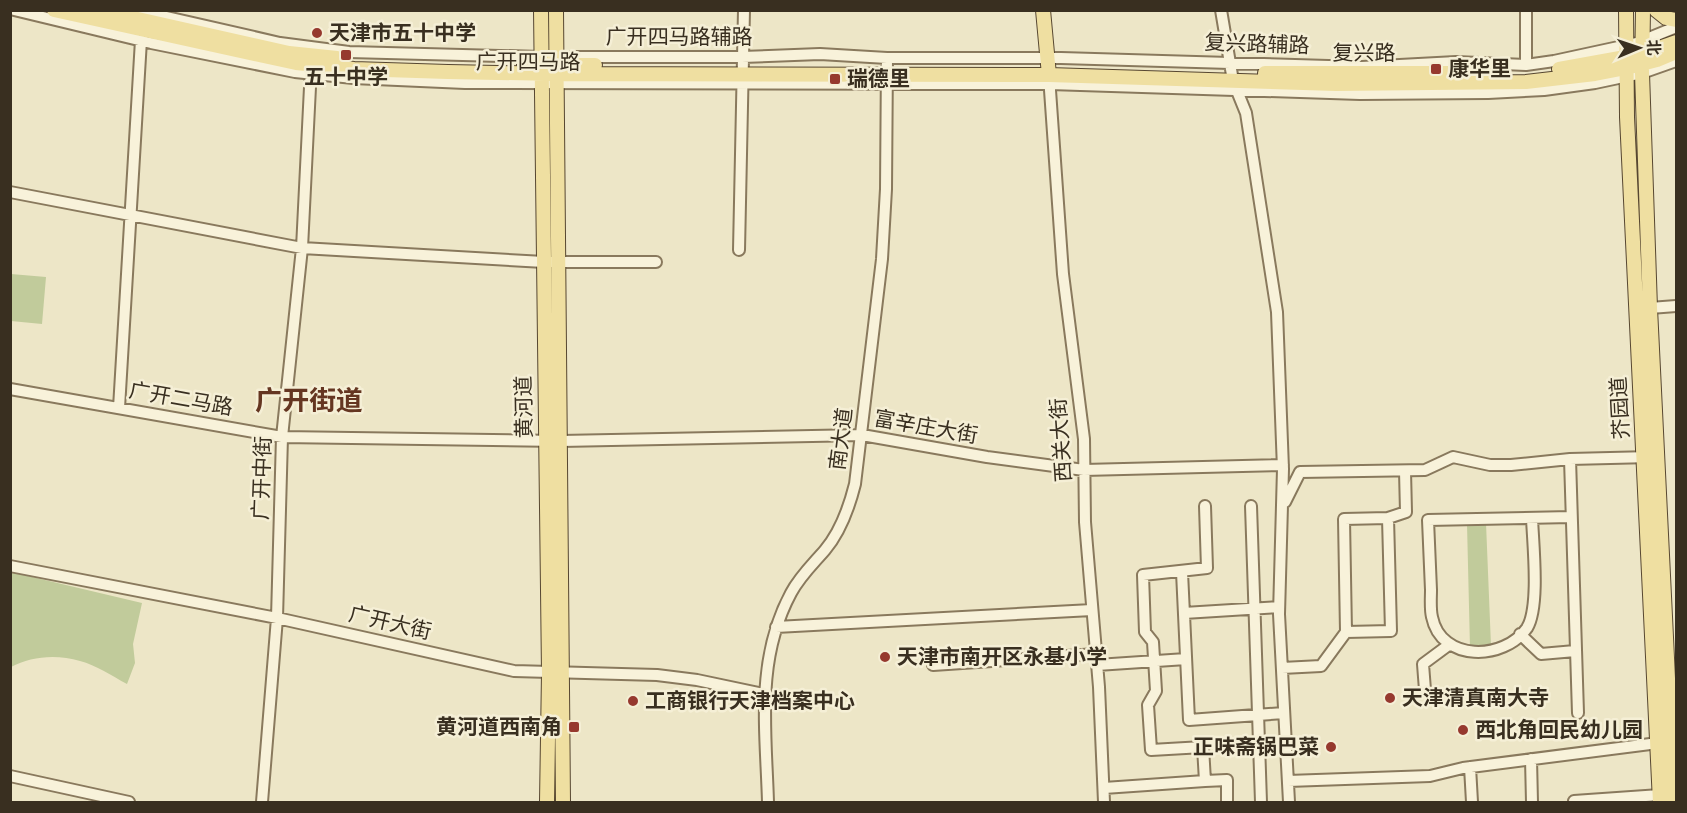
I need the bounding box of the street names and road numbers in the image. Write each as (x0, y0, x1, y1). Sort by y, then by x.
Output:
street label: 广开四马路辅路 (606, 22, 753, 50)
street label: 复兴路辅路 (1204, 27, 1310, 59)
street label: 复兴路 (1333, 38, 1396, 66)
street label: 广开四马路 (476, 47, 581, 75)
street label: 广开二马路 (127, 375, 235, 421)
street label: 黄河道 (508, 375, 538, 439)
street label: 芥园道 (1603, 376, 1635, 440)
street label: 西关大街 (1043, 397, 1077, 483)
street label: 富辛庄大街 (872, 403, 980, 449)
street label: 南大道 (822, 406, 858, 472)
street label: 广开中街 (246, 436, 276, 520)
street label: 广开大街 (346, 599, 434, 645)

